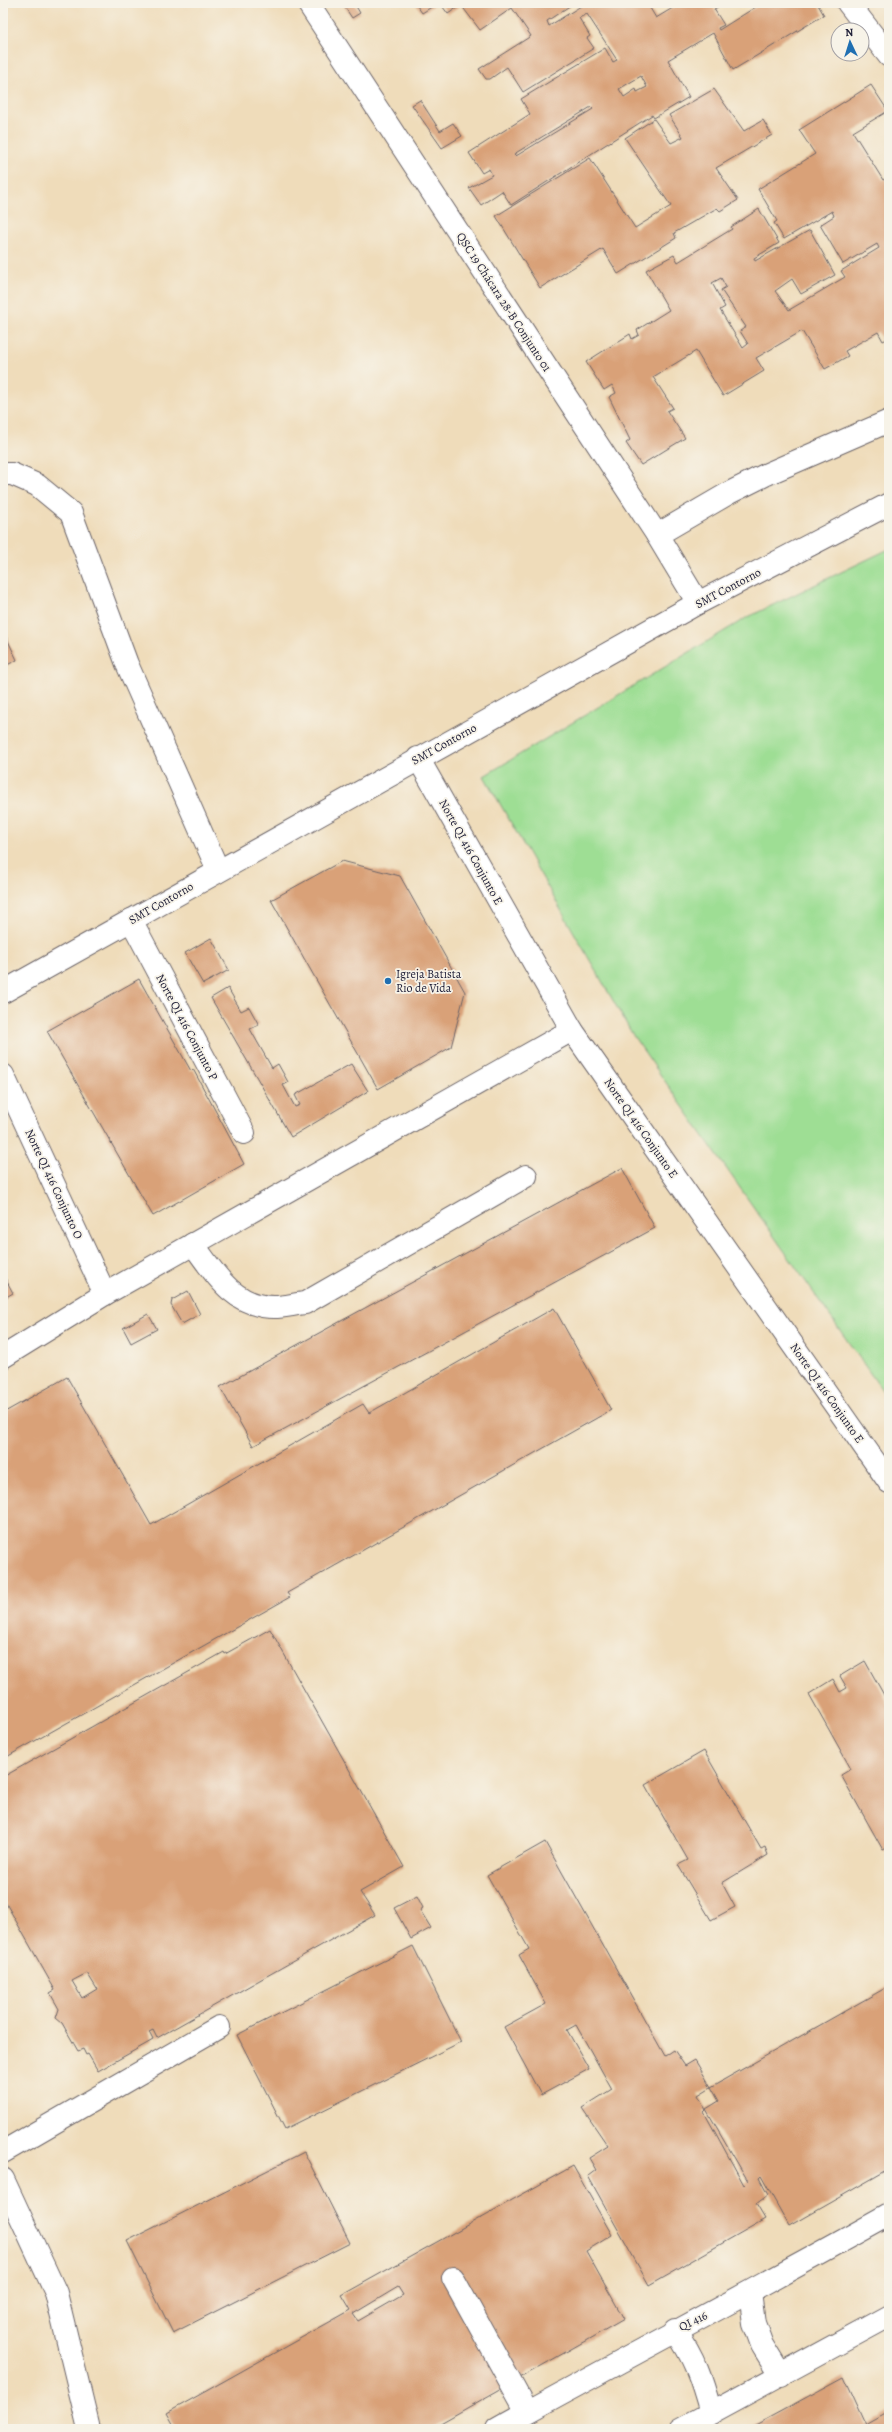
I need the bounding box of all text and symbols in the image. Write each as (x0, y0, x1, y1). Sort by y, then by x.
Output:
north arrow (830, 22, 870, 62)
text: N (845, 25, 854, 40)
street label: QSC 19 Chácara 28-B Conjunto 01 (453, 229, 555, 375)
street label: SMT Contorno (692, 564, 764, 612)
street label: SMT Contorno (409, 719, 479, 769)
street label: Norte QI 416 Conjunto E (435, 796, 507, 908)
street label: SMT Contorno (126, 878, 196, 928)
place label: Igreja Batista Rio de Vida (396, 966, 462, 996)
street label: Norte QI 416 Conjunto P (152, 971, 222, 1083)
marker: Igreja Batista Rio de Vida (383, 976, 393, 986)
street label: Norte QI 416 Conjunto E (600, 1075, 682, 1181)
street label: Norte QI 416 Conjunto O (21, 1126, 87, 1242)
street label: Norte QI 416 Conjunto E (786, 1340, 868, 1446)
street label: QI 416 (676, 2307, 710, 2335)

